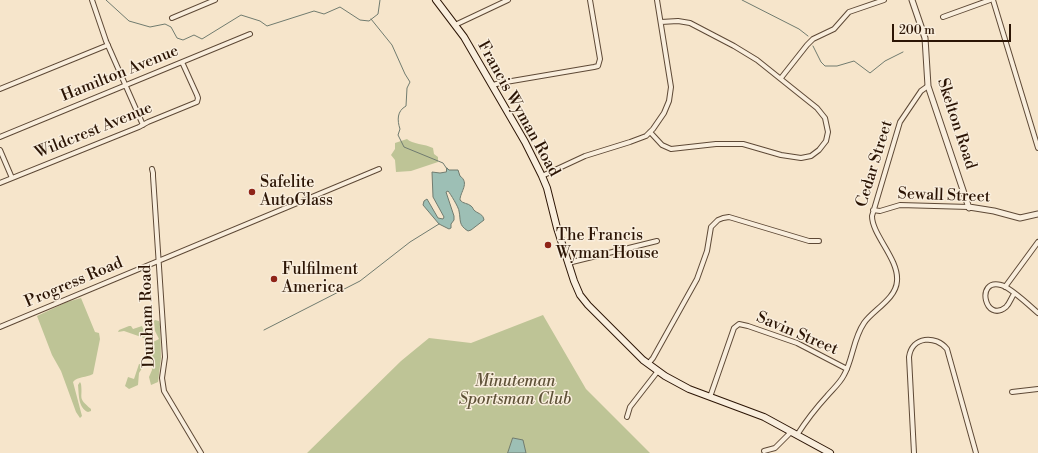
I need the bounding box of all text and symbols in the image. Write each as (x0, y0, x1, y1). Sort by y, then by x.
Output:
scale bar (894, 16, 1013, 42)
text: 200 m (899, 23, 935, 38)
street label: Francis Wyman Road (473, 38, 563, 180)
street label: Hamilton Avenue (58, 42, 182, 106)
street label: Skelton Road (932, 76, 980, 172)
street label: Wildcrest Avenue (33, 99, 155, 163)
street label: Cedar Street (853, 118, 897, 210)
place label: Safelite AutoGlass (260, 173, 333, 211)
street label: Sewall Street (897, 185, 991, 207)
marker: Safelite AutoGlass (247, 187, 257, 197)
place label: The Francis Wyman House (556, 226, 659, 264)
marker: The Francis Wyman House (543, 240, 553, 250)
street label: Progress Road (22, 254, 126, 312)
place label: Fulfilment America (282, 260, 358, 298)
street label: Dunham Road (137, 264, 159, 368)
marker: Fulfilment America (269, 274, 279, 284)
street label: Savin Street (753, 308, 841, 360)
park label: Minuteman Sportsman Club (459, 372, 571, 410)

